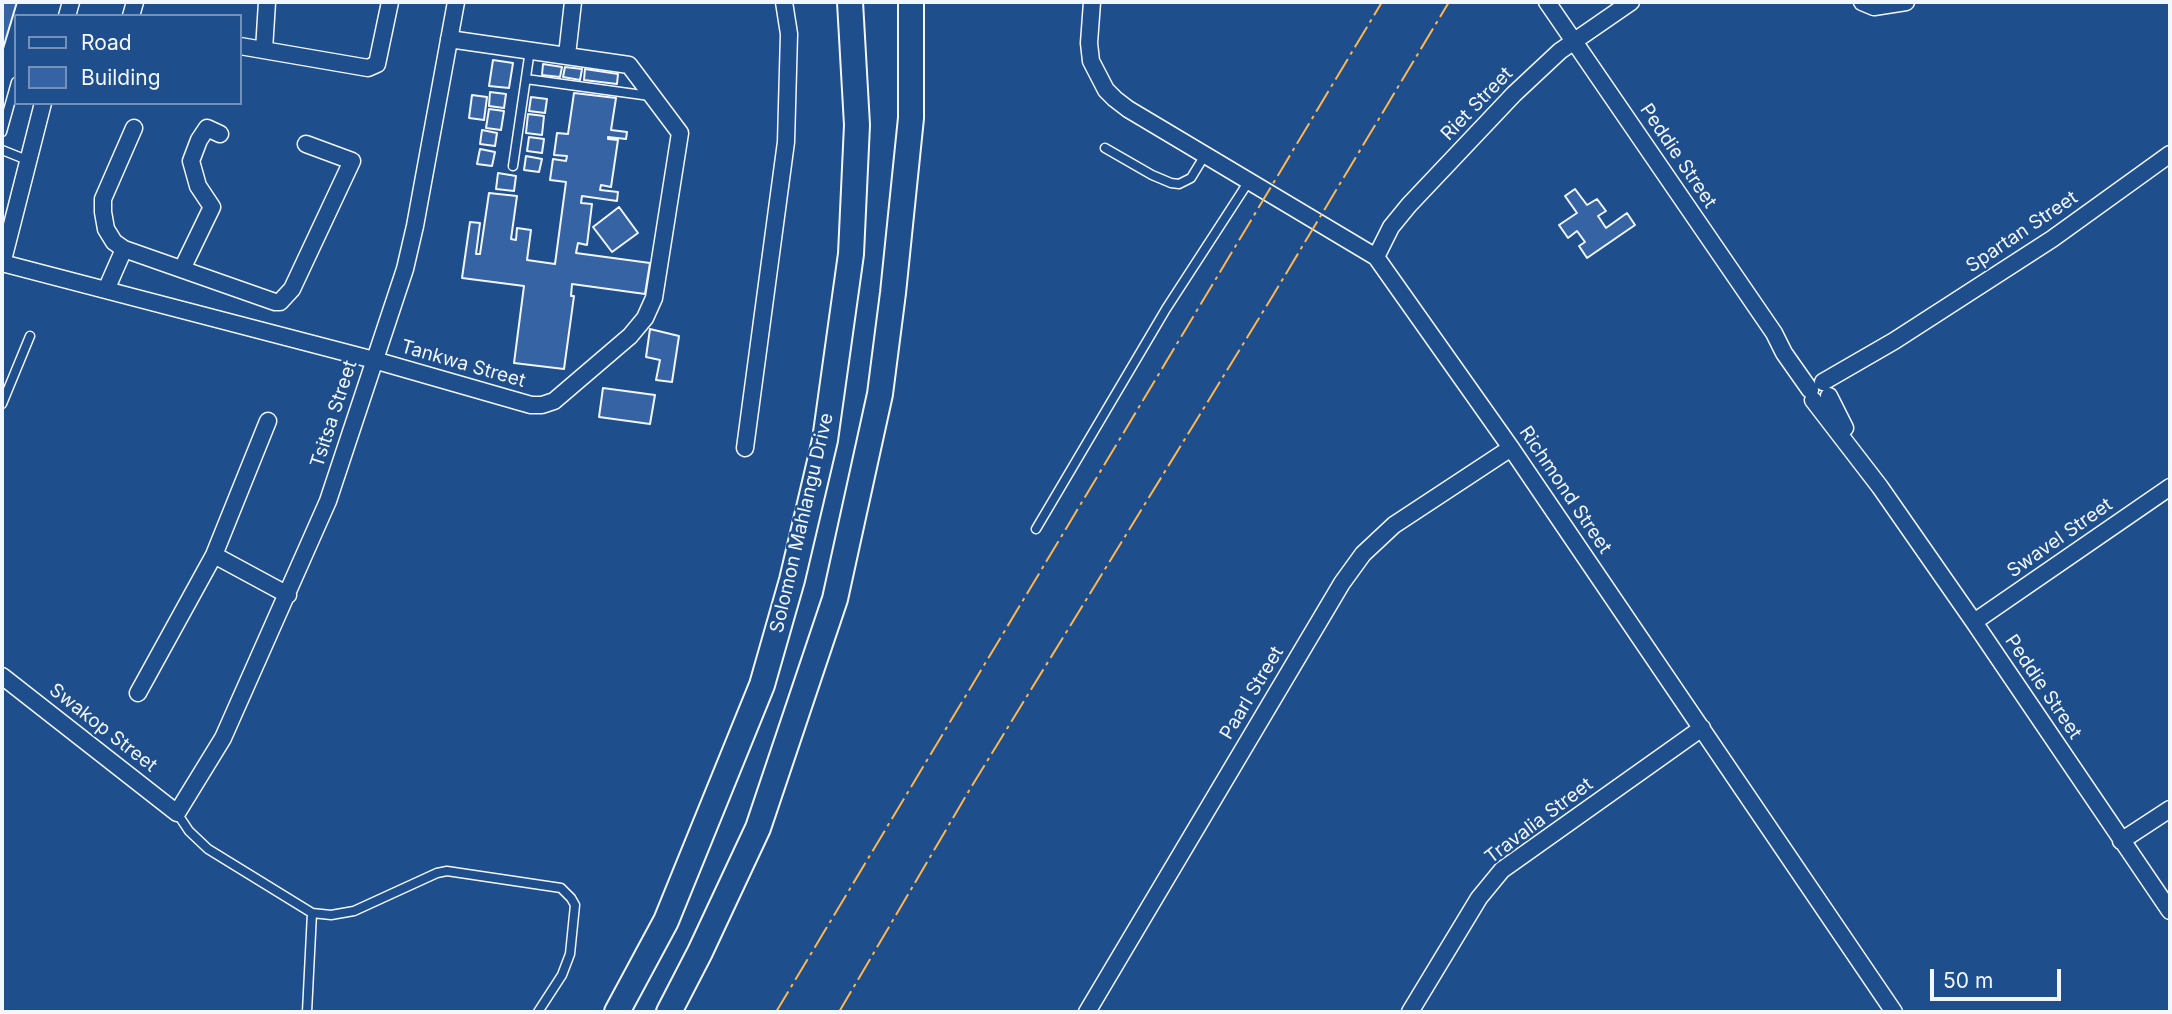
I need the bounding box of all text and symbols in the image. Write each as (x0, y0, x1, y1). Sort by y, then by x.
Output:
legend (14, 14, 242, 105)
text: Road (81, 30, 132, 55)
street label: Riet Street (1436, 63, 1518, 145)
text: Building (81, 65, 161, 90)
street label: Peddie Street (1635, 99, 1721, 213)
street label: Spartan Street (1962, 186, 2082, 278)
street label: Tankwa Street (398, 335, 528, 393)
street label: Tsitsa Street (306, 358, 362, 470)
street label: Solomon Mahlangu Drive (766, 411, 838, 635)
street label: Richmond Street (1514, 422, 1616, 558)
street label: Swavel Street (2003, 493, 2117, 583)
street label: Peddie Street (2000, 630, 2086, 744)
street label: Paarl Street (1215, 642, 1289, 744)
street label: Swakop Street (45, 679, 161, 777)
street label: Travalia Street (1481, 773, 1597, 869)
scale bar (1934, 954, 2065, 998)
text: 50 m (1943, 968, 1993, 993)

